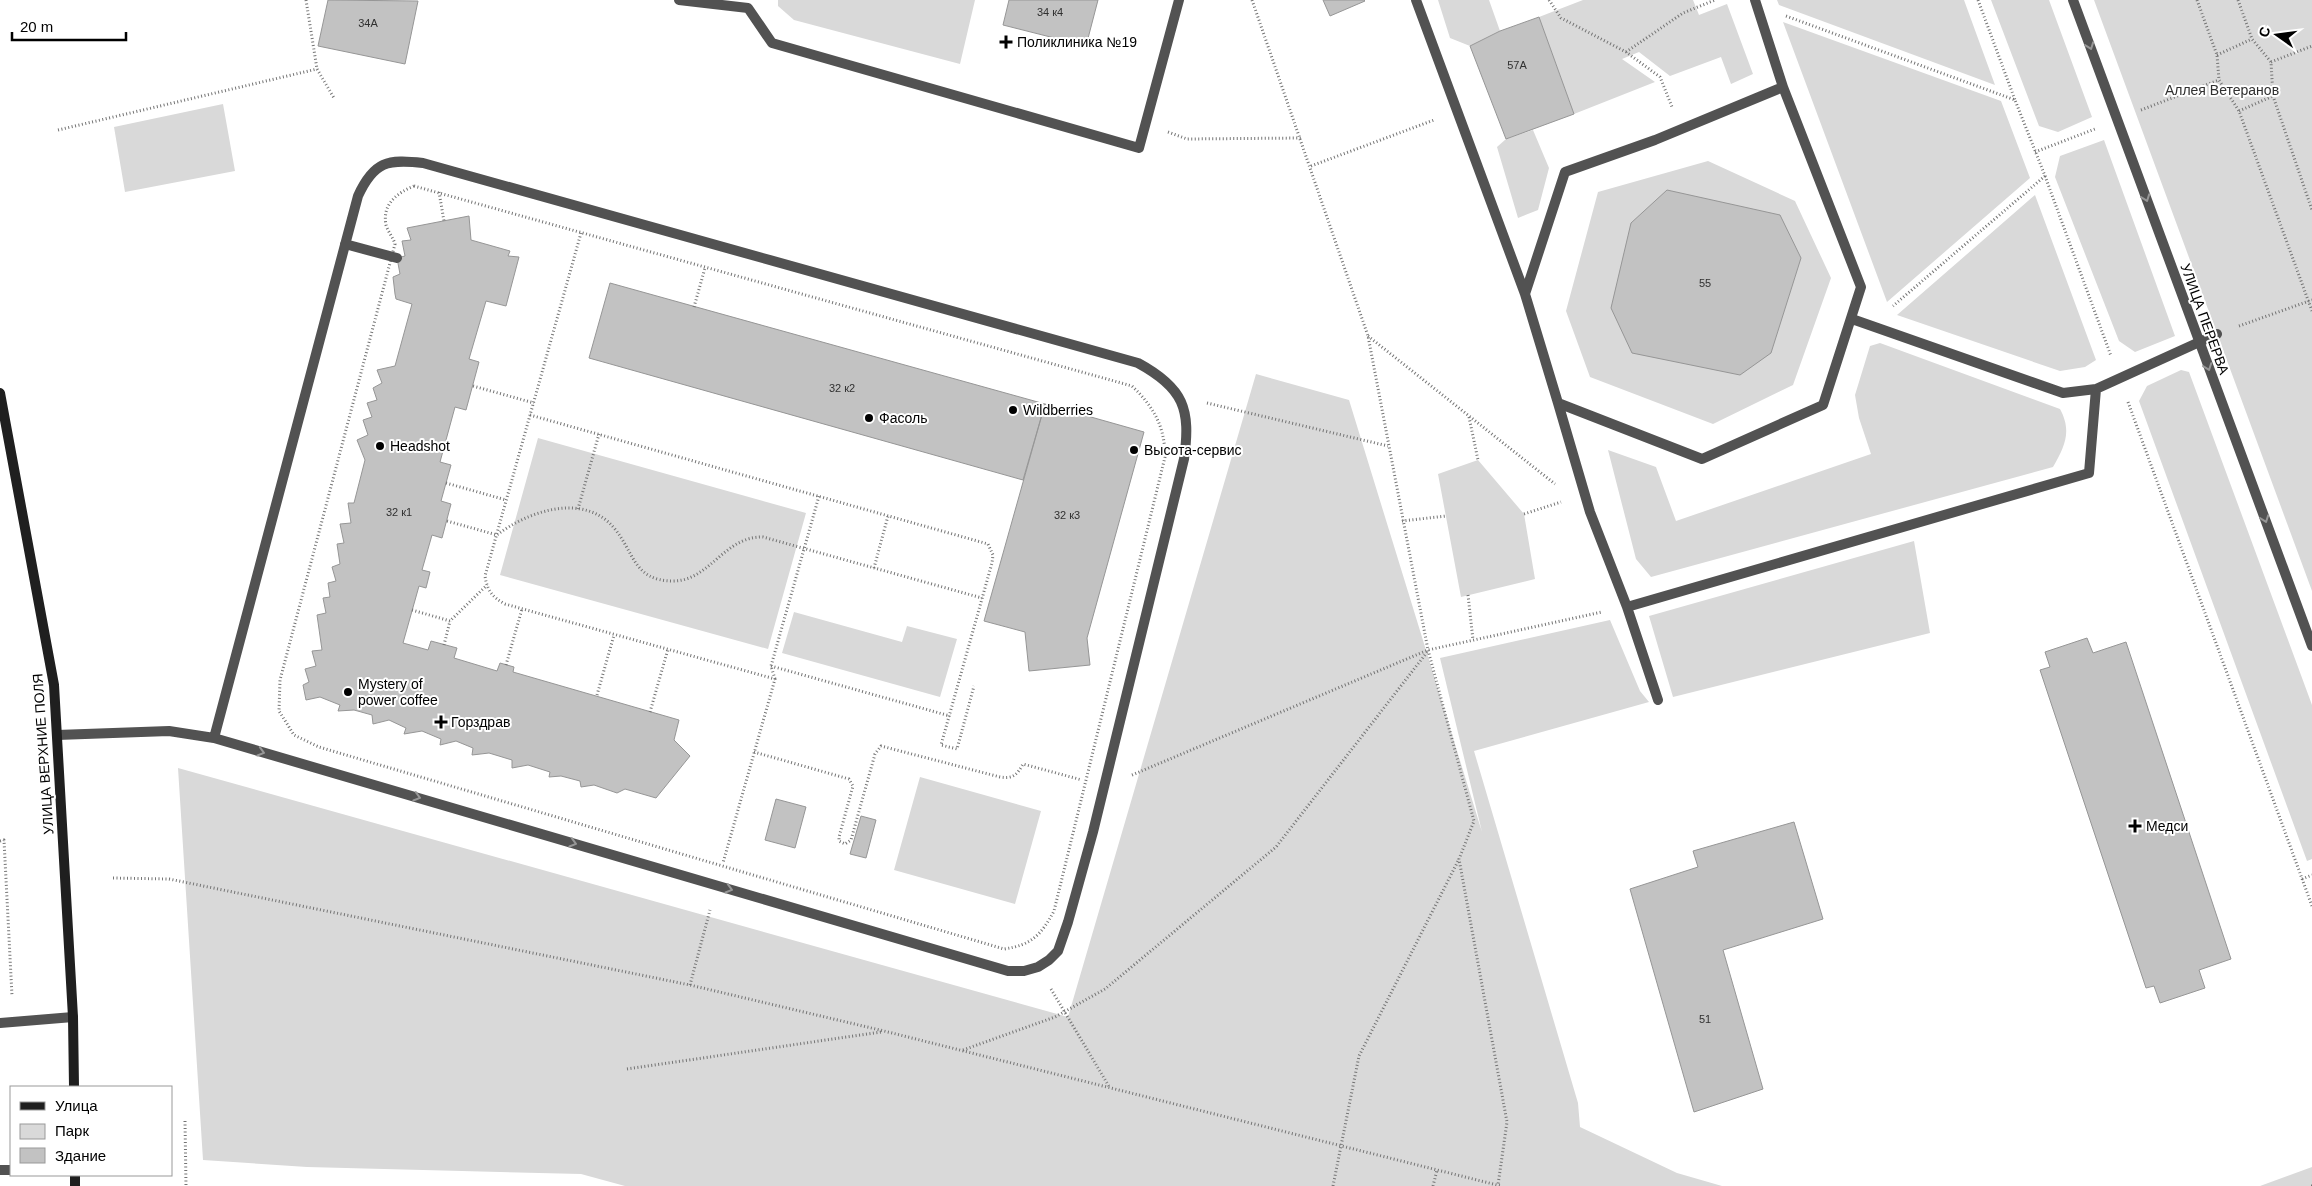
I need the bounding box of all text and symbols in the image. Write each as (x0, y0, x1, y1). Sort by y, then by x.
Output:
house number: 34 к4 (1037, 6, 1063, 18)
scale bar (12, 10, 126, 42)
north arrow (2252, 10, 2302, 60)
house number: 34А (358, 17, 378, 29)
text: 20 m (20, 18, 53, 35)
text: С (2255, 25, 2273, 39)
place label: Поликлиника №19 (1017, 34, 1137, 50)
marker: Поликлиника №19 (999, 35, 1013, 49)
one-way arrow (2084, 41, 2094, 50)
house number: 57А (1507, 59, 1527, 71)
park label: Аллея Ветеранов (2165, 82, 2279, 98)
one-way arrow (2140, 193, 2150, 202)
street label: УЛИЦА ПЕРЕРВА (2177, 261, 2233, 377)
house number: 55 (1699, 277, 1711, 289)
one-way arrow (2202, 362, 2212, 371)
house number: 32 к2 (829, 382, 855, 394)
place label: Wildberries (1023, 402, 1093, 418)
marker: Wildberries (1007, 404, 1019, 416)
place label: Фасоль (879, 410, 928, 426)
marker: Фасоль (863, 412, 875, 424)
place label: Headshot (390, 438, 450, 454)
marker: Headshot (374, 440, 386, 452)
place label: Высота-сервис (1144, 442, 1242, 458)
marker: Высота-сервис (1128, 444, 1140, 456)
house number: 32 к1 (386, 506, 412, 518)
house number: 32 к3 (1054, 509, 1080, 521)
one-way arrow (2259, 515, 2269, 523)
street label: УЛИЦА ВЕРХНИЕ ПОЛЯ (29, 673, 57, 835)
place label: Mystery of power coffee (358, 676, 438, 708)
marker: Mystery of power coffee (342, 686, 354, 698)
place label: Горздрав (451, 714, 510, 730)
marker: Горздрав (435, 716, 447, 728)
one-way arrow (257, 746, 265, 756)
one-way arrow (413, 792, 421, 802)
place label: Медси (2146, 818, 2188, 834)
marker: Медси (2128, 819, 2142, 833)
one-way arrow (569, 837, 577, 848)
one-way arrow (724, 884, 732, 894)
house number: 51 (1699, 1013, 1711, 1025)
legend (10, 1086, 172, 1176)
text: Улица (55, 1097, 98, 1114)
text: Парк (55, 1122, 89, 1139)
text: Здание (55, 1147, 106, 1164)

